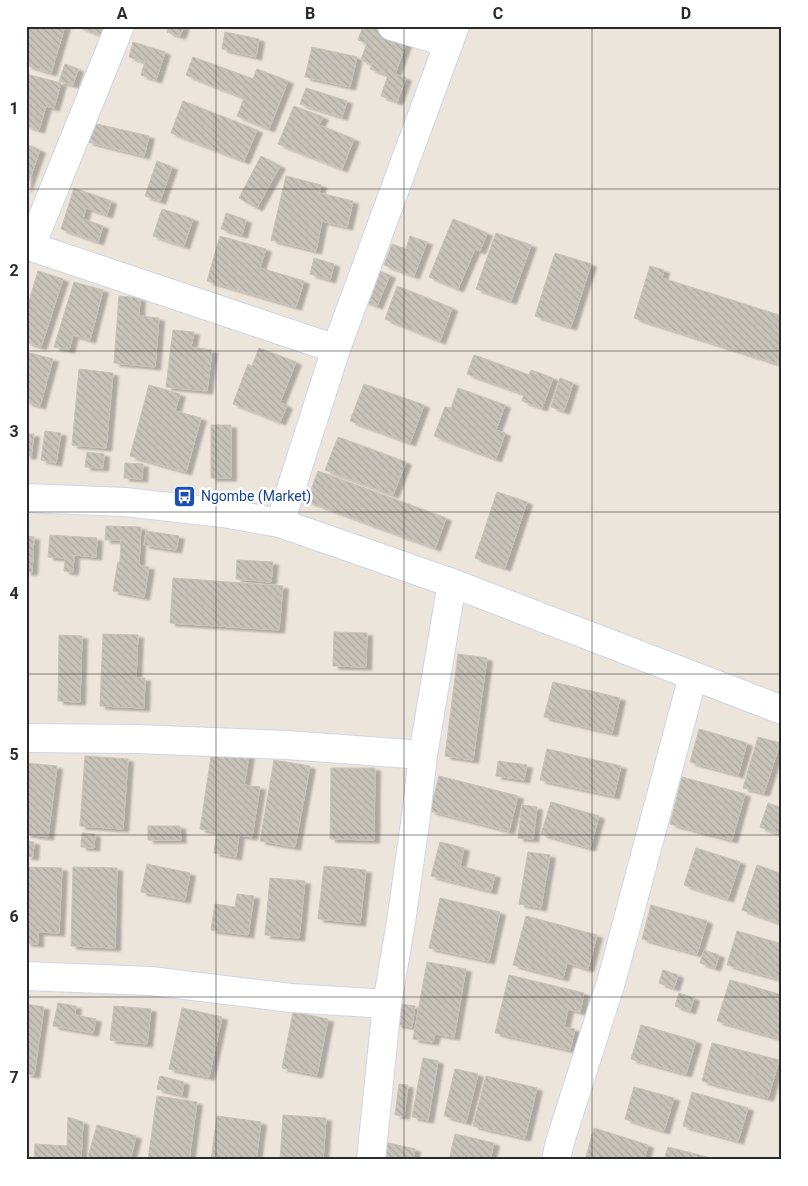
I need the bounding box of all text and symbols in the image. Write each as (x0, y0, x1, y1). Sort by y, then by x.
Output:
text: A (117, 4, 128, 23)
text: B (305, 4, 315, 23)
text: C (493, 4, 503, 23)
text: D (681, 4, 691, 23)
text: 1 (9, 99, 19, 118)
text: 2 (9, 261, 19, 280)
text: 3 (9, 422, 19, 441)
bus stop icon: Ngombe (Market) (173, 484, 197, 508)
place label: Ngombe (Market) (201, 488, 311, 505)
text: 4 (9, 584, 19, 603)
text: 5 (9, 745, 19, 764)
text: 6 (9, 907, 19, 926)
text: 7 (9, 1068, 19, 1087)

